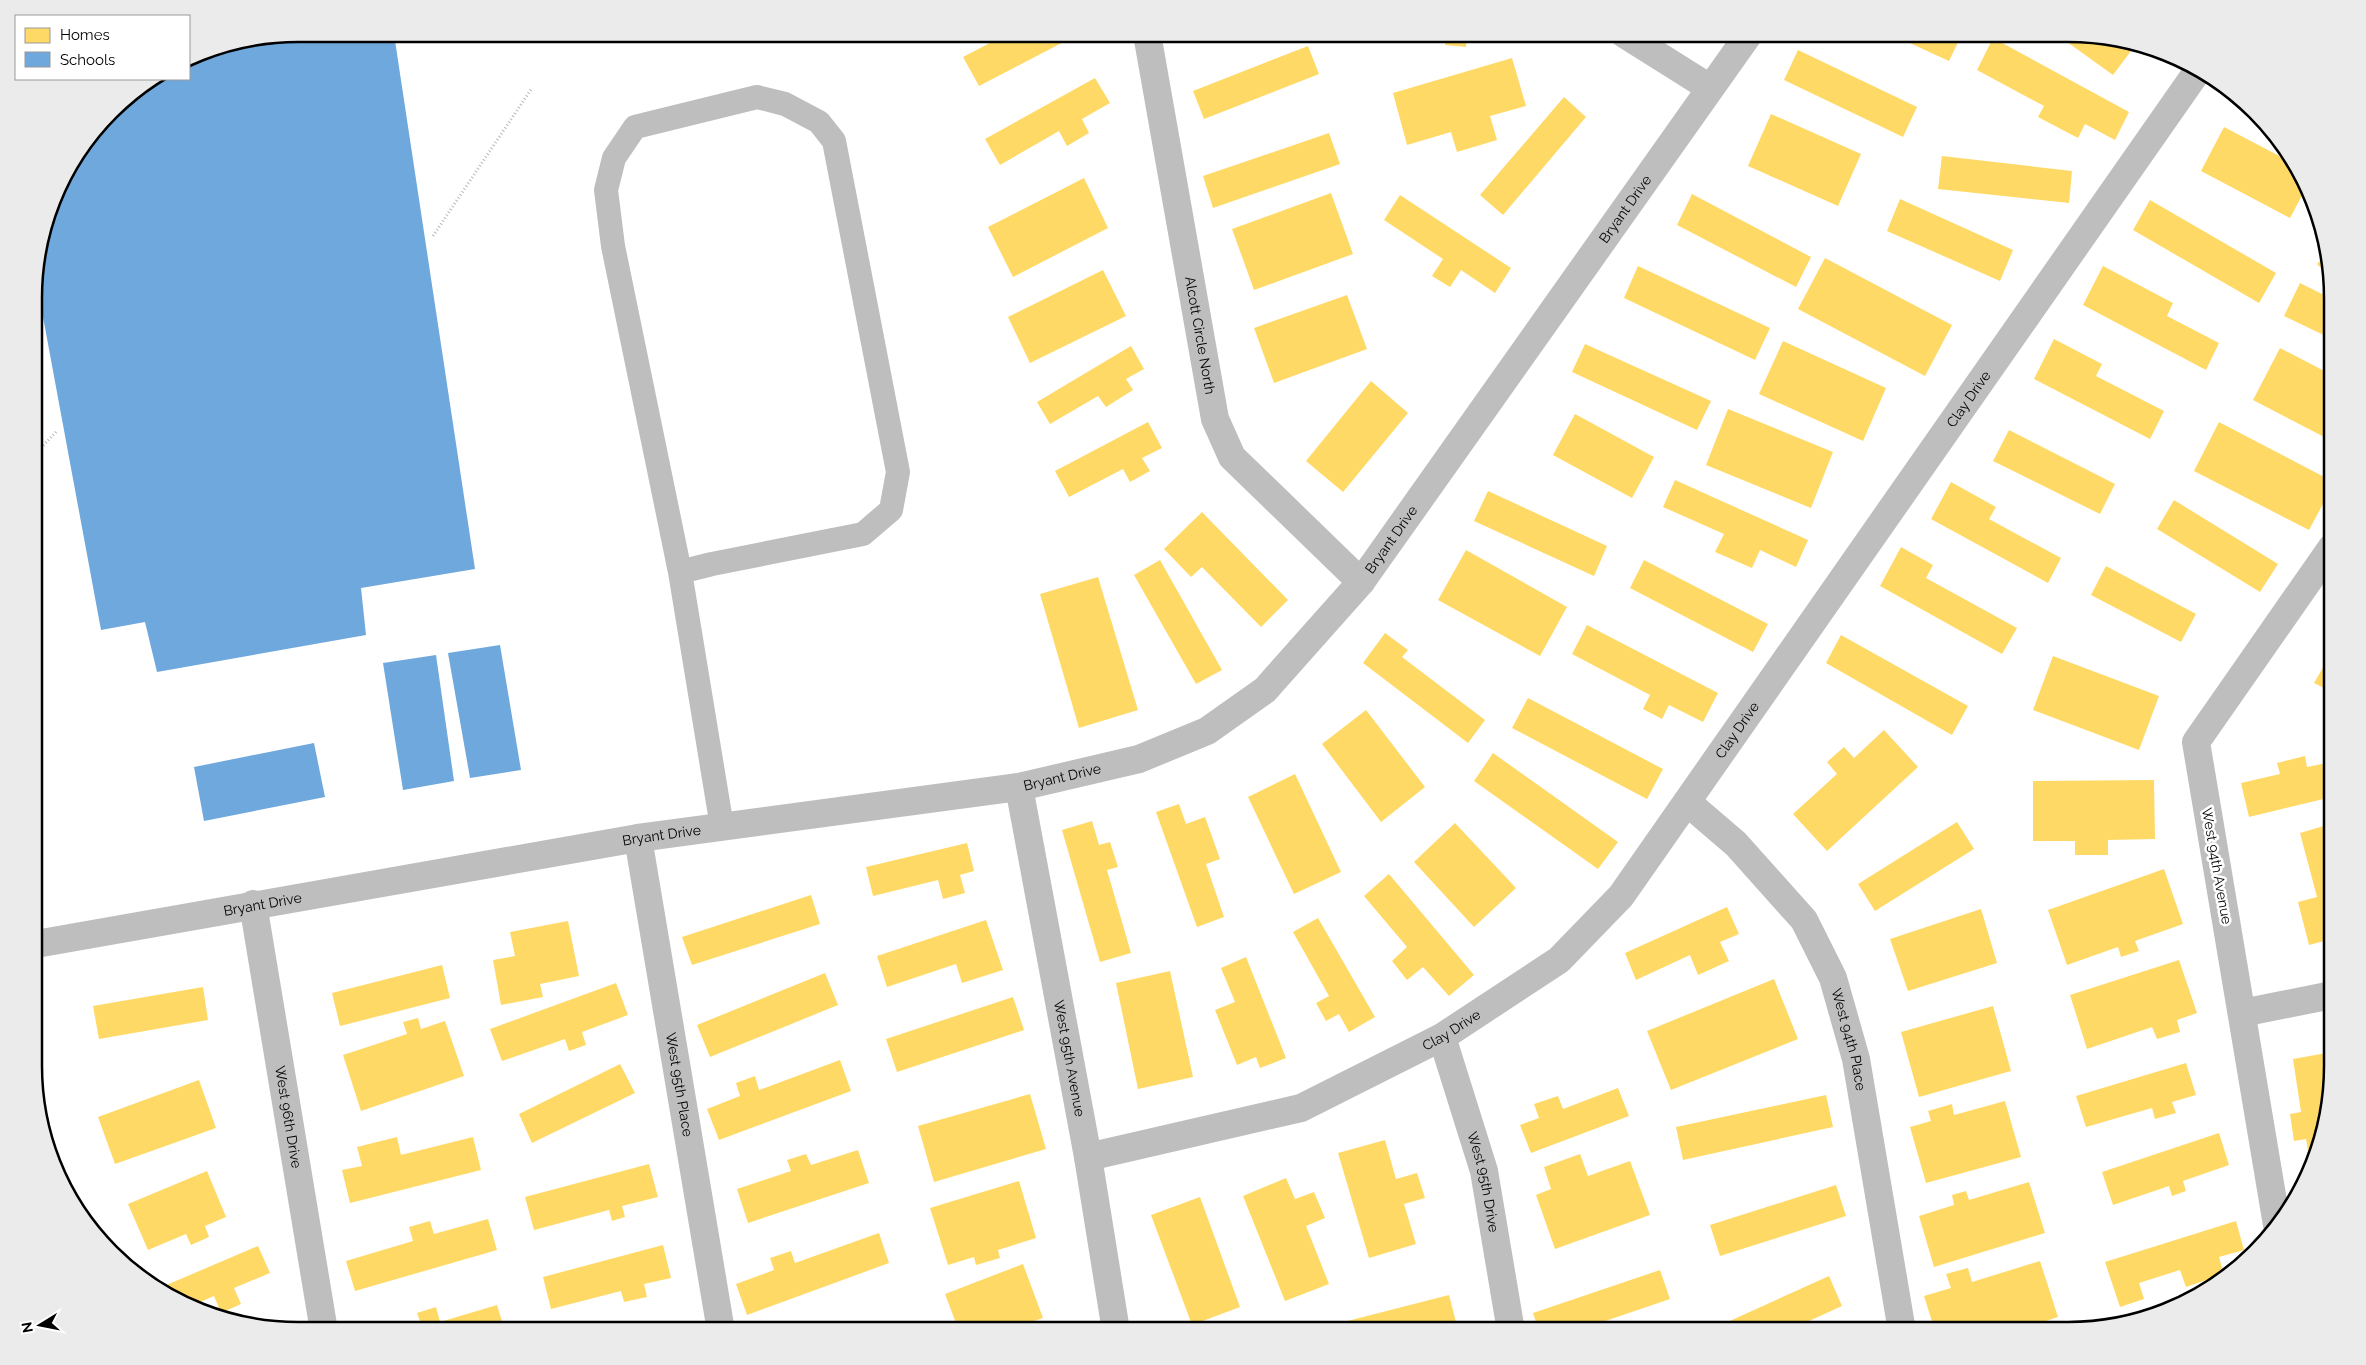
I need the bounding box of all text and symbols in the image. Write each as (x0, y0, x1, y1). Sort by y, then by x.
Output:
legend (15, 15, 190, 80)
text: Homes (60, 26, 110, 44)
text: Schools (60, 51, 115, 69)
street label: Bryant Drive (1596, 172, 1654, 246)
street label: Alcott Circle North (1182, 275, 1219, 396)
street label: Clay Drive (1943, 368, 1994, 430)
street label: Bryant Drive (1362, 503, 1420, 576)
street label: Clay Drive (1712, 699, 1762, 761)
street label: Bryant Drive (1022, 760, 1103, 794)
street label: West 94th Avenue (2199, 807, 2235, 925)
street label: Bryant Drive (621, 822, 702, 849)
street label: Bryant Drive (222, 889, 303, 919)
street label: West 94th Place (1828, 986, 1869, 1092)
street label: West 95th Avenue (1051, 999, 1088, 1118)
street label: Clay Drive (1420, 1006, 1483, 1054)
street label: West 95th Place (663, 1031, 696, 1138)
street label: West 96th Drive (272, 1065, 305, 1169)
street label: West 95th Drive (1464, 1130, 1502, 1233)
north arrow (15, 1300, 65, 1350)
text: N (18, 1321, 36, 1334)

